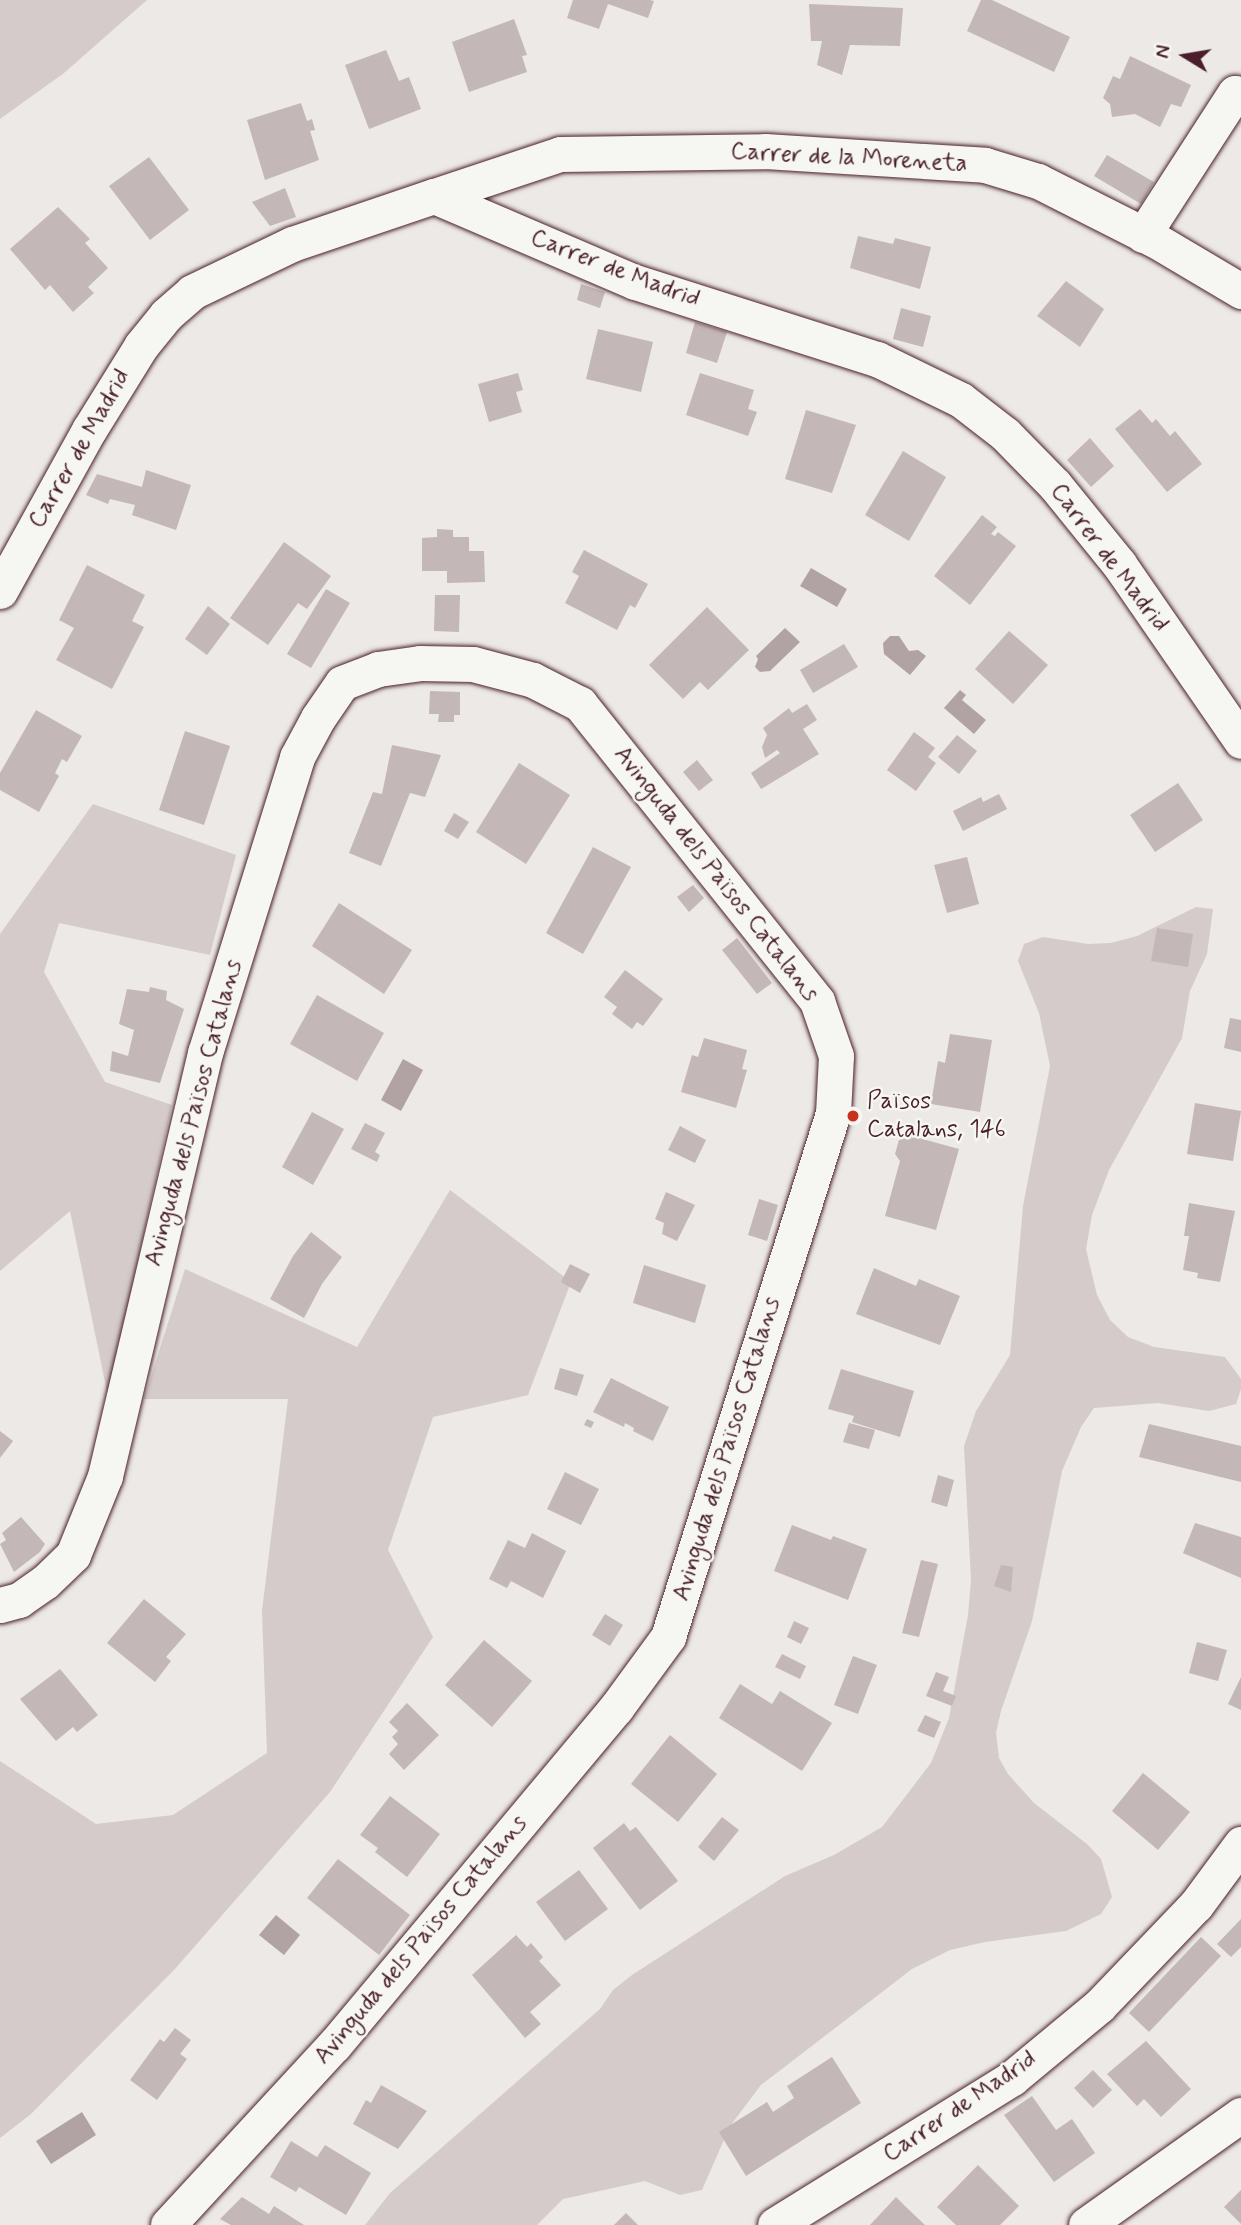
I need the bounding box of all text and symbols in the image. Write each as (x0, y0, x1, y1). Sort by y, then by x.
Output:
north arrow (1150, 21, 1220, 91)
text: N (1150, 43, 1177, 60)
street label: Carrer de la Moreneta (729, 137, 969, 179)
street label: Carrer de Madrid (526, 223, 704, 315)
street label: Carrer de Madrid (22, 364, 138, 534)
street label: Carrer de Madrid (1043, 477, 1175, 639)
street label: Avinguda dels Països Catalans (611, 745, 821, 1003)
street label: Avinguda dels Països Catalans (141, 962, 247, 1264)
place label: Països Catalans, 146 (867, 1088, 1006, 1144)
marker: Països Catalans, 146 (845, 1108, 861, 1124)
street label: Avinguda dels Països Catalans (669, 1299, 785, 1599)
street label: Avinguda dels Països Catalans (312, 1814, 530, 2066)
street label: Carrer de Madrid (877, 2045, 1043, 2169)

